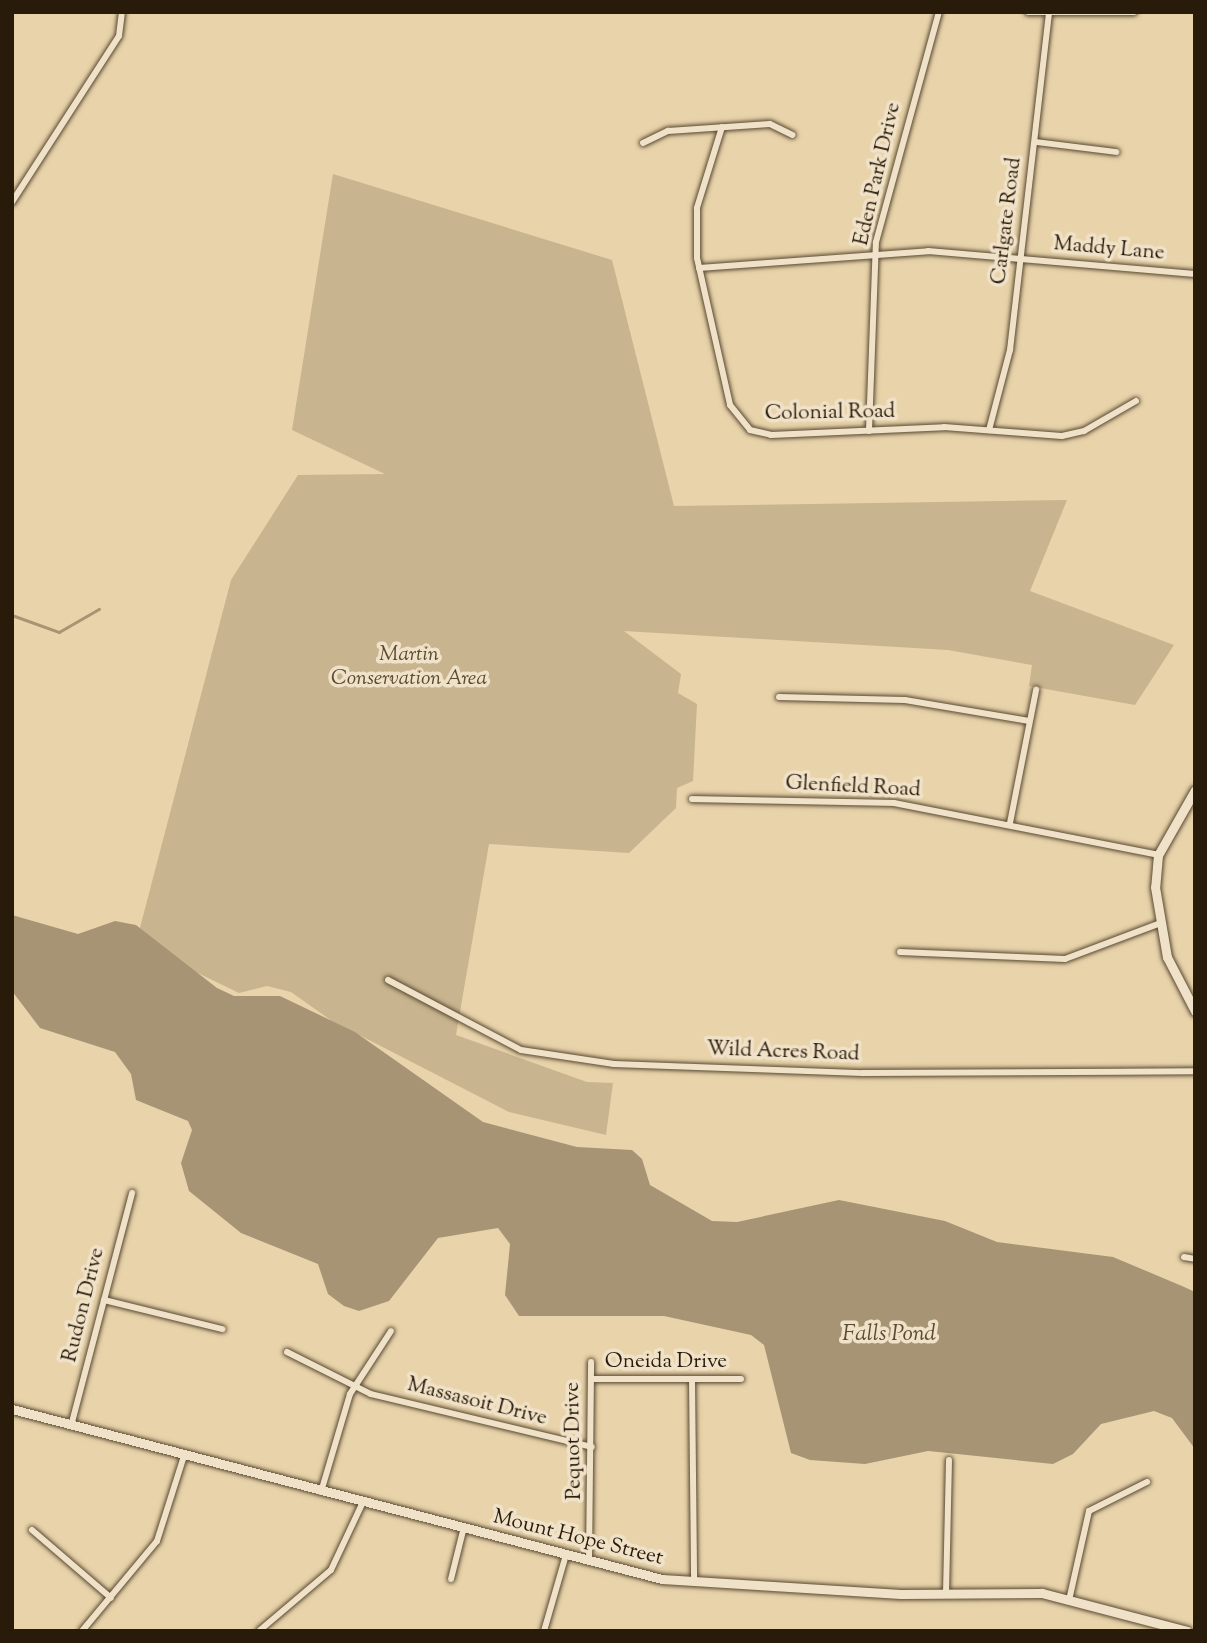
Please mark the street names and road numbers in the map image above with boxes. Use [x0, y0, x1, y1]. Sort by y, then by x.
street label: Eden Park Drive [849, 100, 907, 248]
street label: Carlgate Road [987, 156, 1027, 286]
street label: Maddy Lane [1052, 232, 1166, 266]
street label: Colonial Road [765, 399, 895, 427]
street label: Glenfield Road [785, 771, 921, 803]
street label: Wild Acres Road [706, 1037, 860, 1067]
street label: Rudon Drive [58, 1245, 110, 1365]
street label: Oneida Drive [605, 1349, 727, 1375]
street label: Massasoit Drive [405, 1372, 549, 1432]
street label: Pequot Drive [560, 1382, 588, 1500]
street label: Mount Hope Street [490, 1505, 666, 1571]

